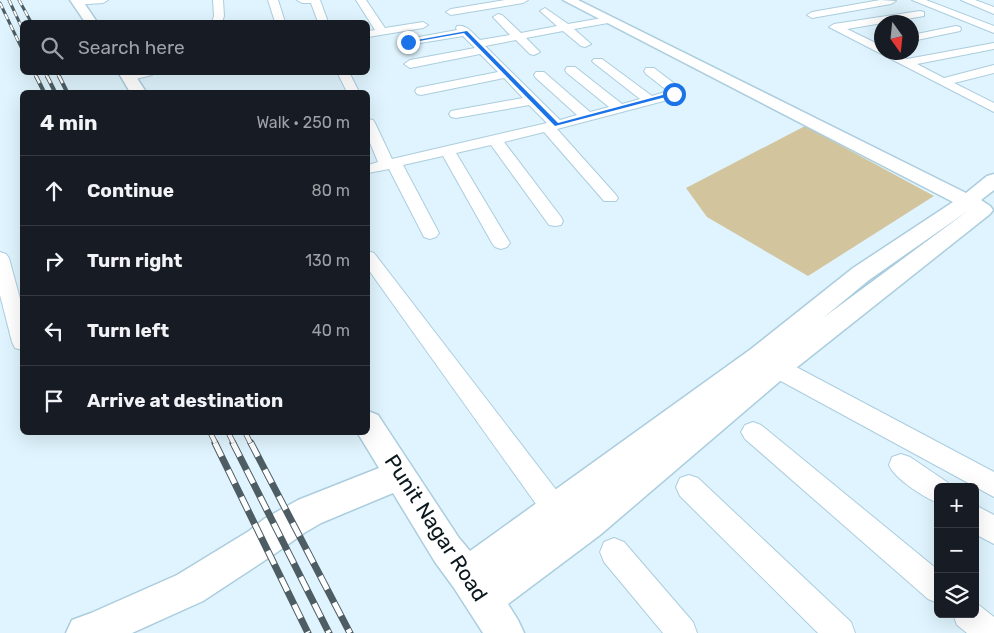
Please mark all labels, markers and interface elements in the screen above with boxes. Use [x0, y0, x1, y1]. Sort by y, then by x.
north arrow [874, 15, 919, 60]
search box [20, 20, 370, 75]
route end [397, 31, 420, 54]
icon: search [38, 34, 66, 62]
text: Search here [78, 36, 185, 59]
route start [663, 83, 686, 106]
text: 4 min [40, 110, 98, 135]
text: Walk · 250 m [256, 113, 350, 132]
icon: ahead [40, 177, 68, 205]
text: Continue [87, 179, 174, 202]
text: 80 m [312, 181, 350, 200]
icon: right [40, 247, 68, 275]
text: Turn right [87, 249, 182, 272]
text: 130 m [305, 251, 350, 270]
icon: left [40, 317, 68, 345]
text: Turn left [87, 319, 169, 342]
text: 40 m [312, 321, 350, 340]
icon: arrive [40, 387, 68, 415]
text: Arrive at destination [87, 389, 283, 412]
street label: Punit Nagar Road [380, 450, 493, 606]
map controls [934, 483, 979, 618]
button: + [934, 483, 979, 528]
button: − [934, 528, 979, 573]
button: layers [934, 573, 979, 618]

